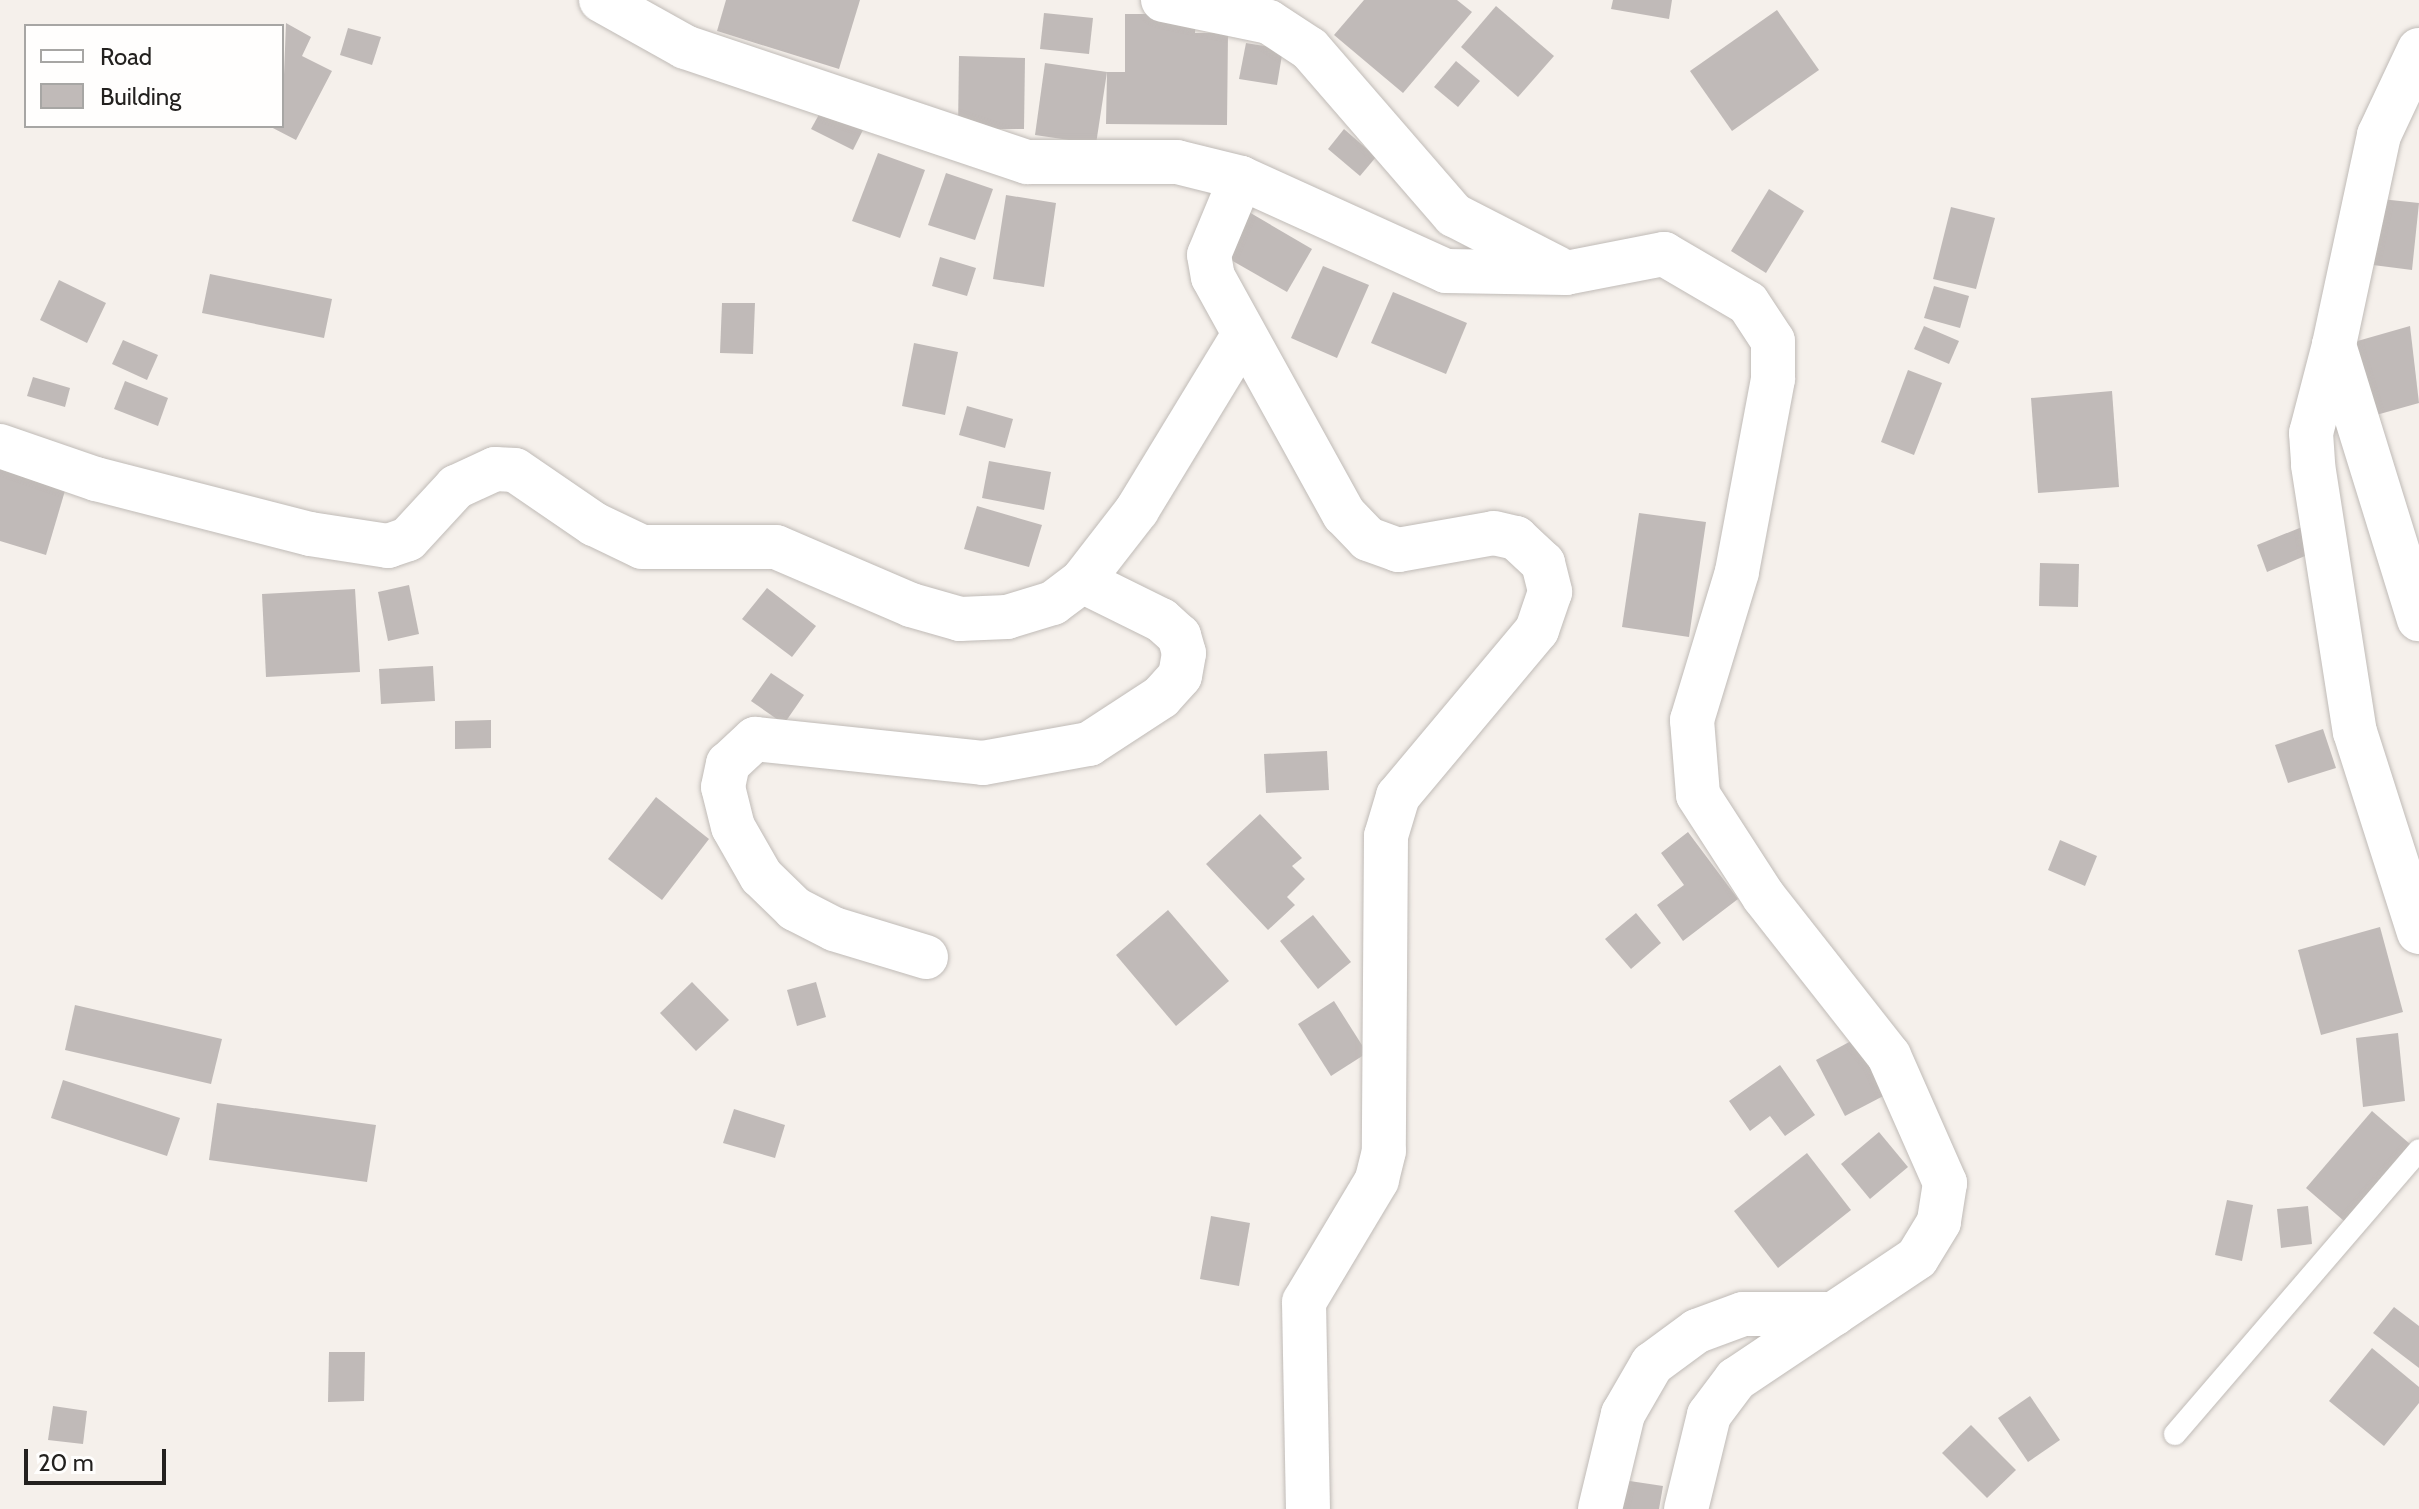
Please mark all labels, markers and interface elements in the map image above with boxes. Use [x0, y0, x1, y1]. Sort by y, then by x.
legend [24, 24, 284, 128]
text: Road [100, 42, 152, 71]
text: Building [100, 82, 181, 111]
scale bar [28, 1433, 170, 1483]
text: 20 m [38, 1448, 94, 1477]

